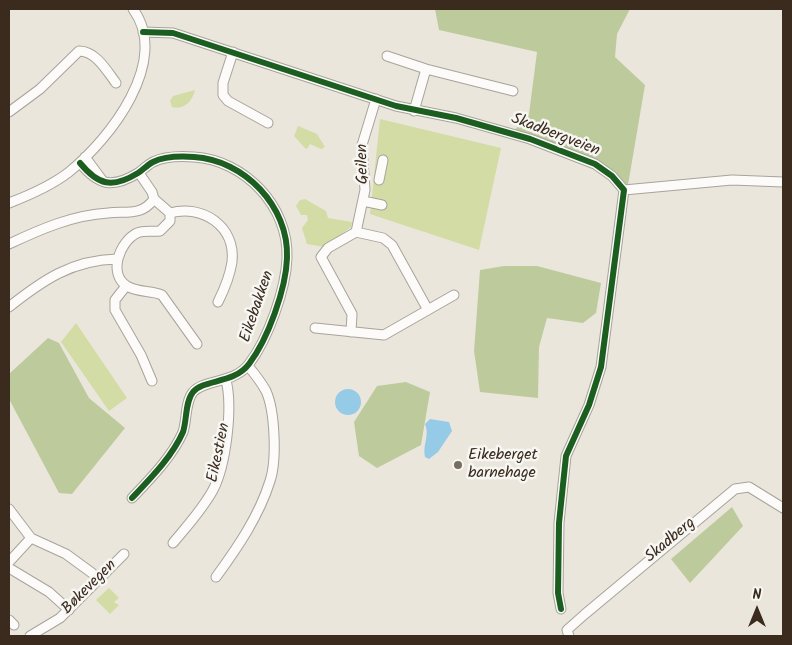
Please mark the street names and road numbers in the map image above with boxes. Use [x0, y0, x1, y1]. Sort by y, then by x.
street label: Skadbergveien [508, 110, 602, 162]
street label: Geilen [354, 144, 374, 184]
street label: Eikebakken [237, 269, 279, 345]
street label: Eikestien [204, 421, 236, 485]
street label: Skadberg [642, 514, 700, 568]
street label: Bøkevegen [59, 557, 121, 619]

